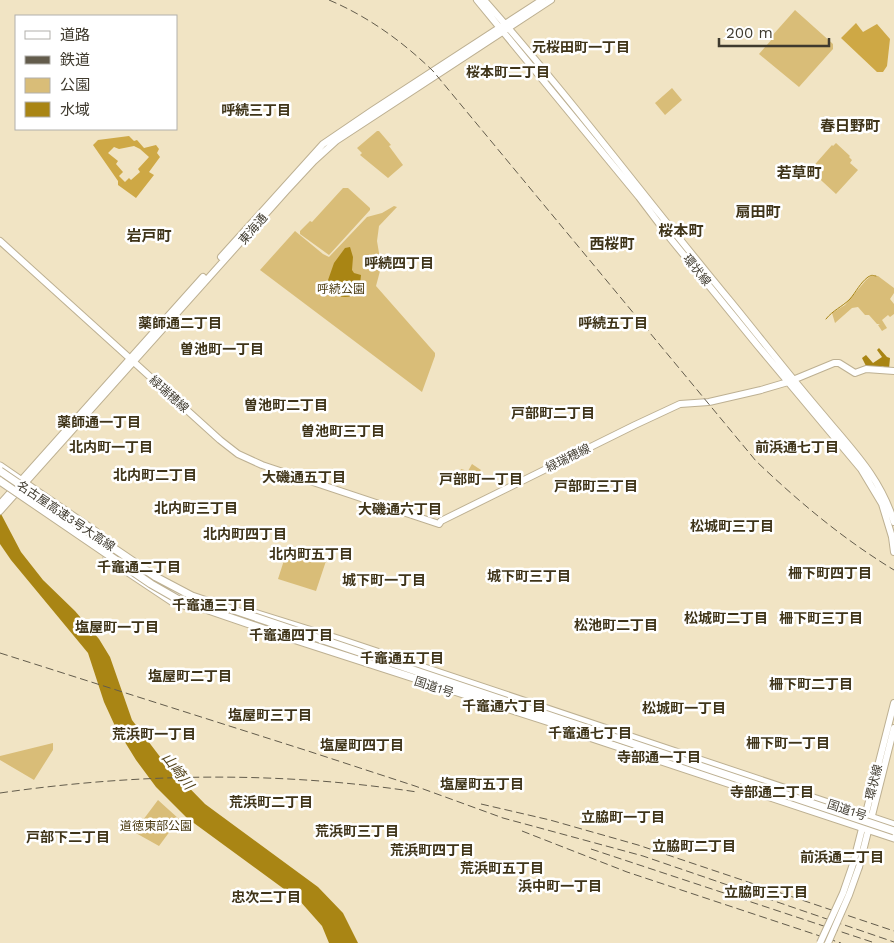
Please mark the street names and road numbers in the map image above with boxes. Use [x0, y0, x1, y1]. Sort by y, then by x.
street label: 東海通 [236, 211, 270, 247]
street label: 環状線 [680, 252, 714, 288]
street label: 緑瑞穂線 [146, 373, 192, 415]
street label: 緑瑞穂線 [543, 441, 593, 475]
street label: 名古屋高速3号大高線 [14, 478, 118, 554]
street label: 国道1号 [412, 674, 456, 700]
street label: 環状線 [863, 763, 885, 801]
street label: 国道1号 [825, 797, 869, 823]

